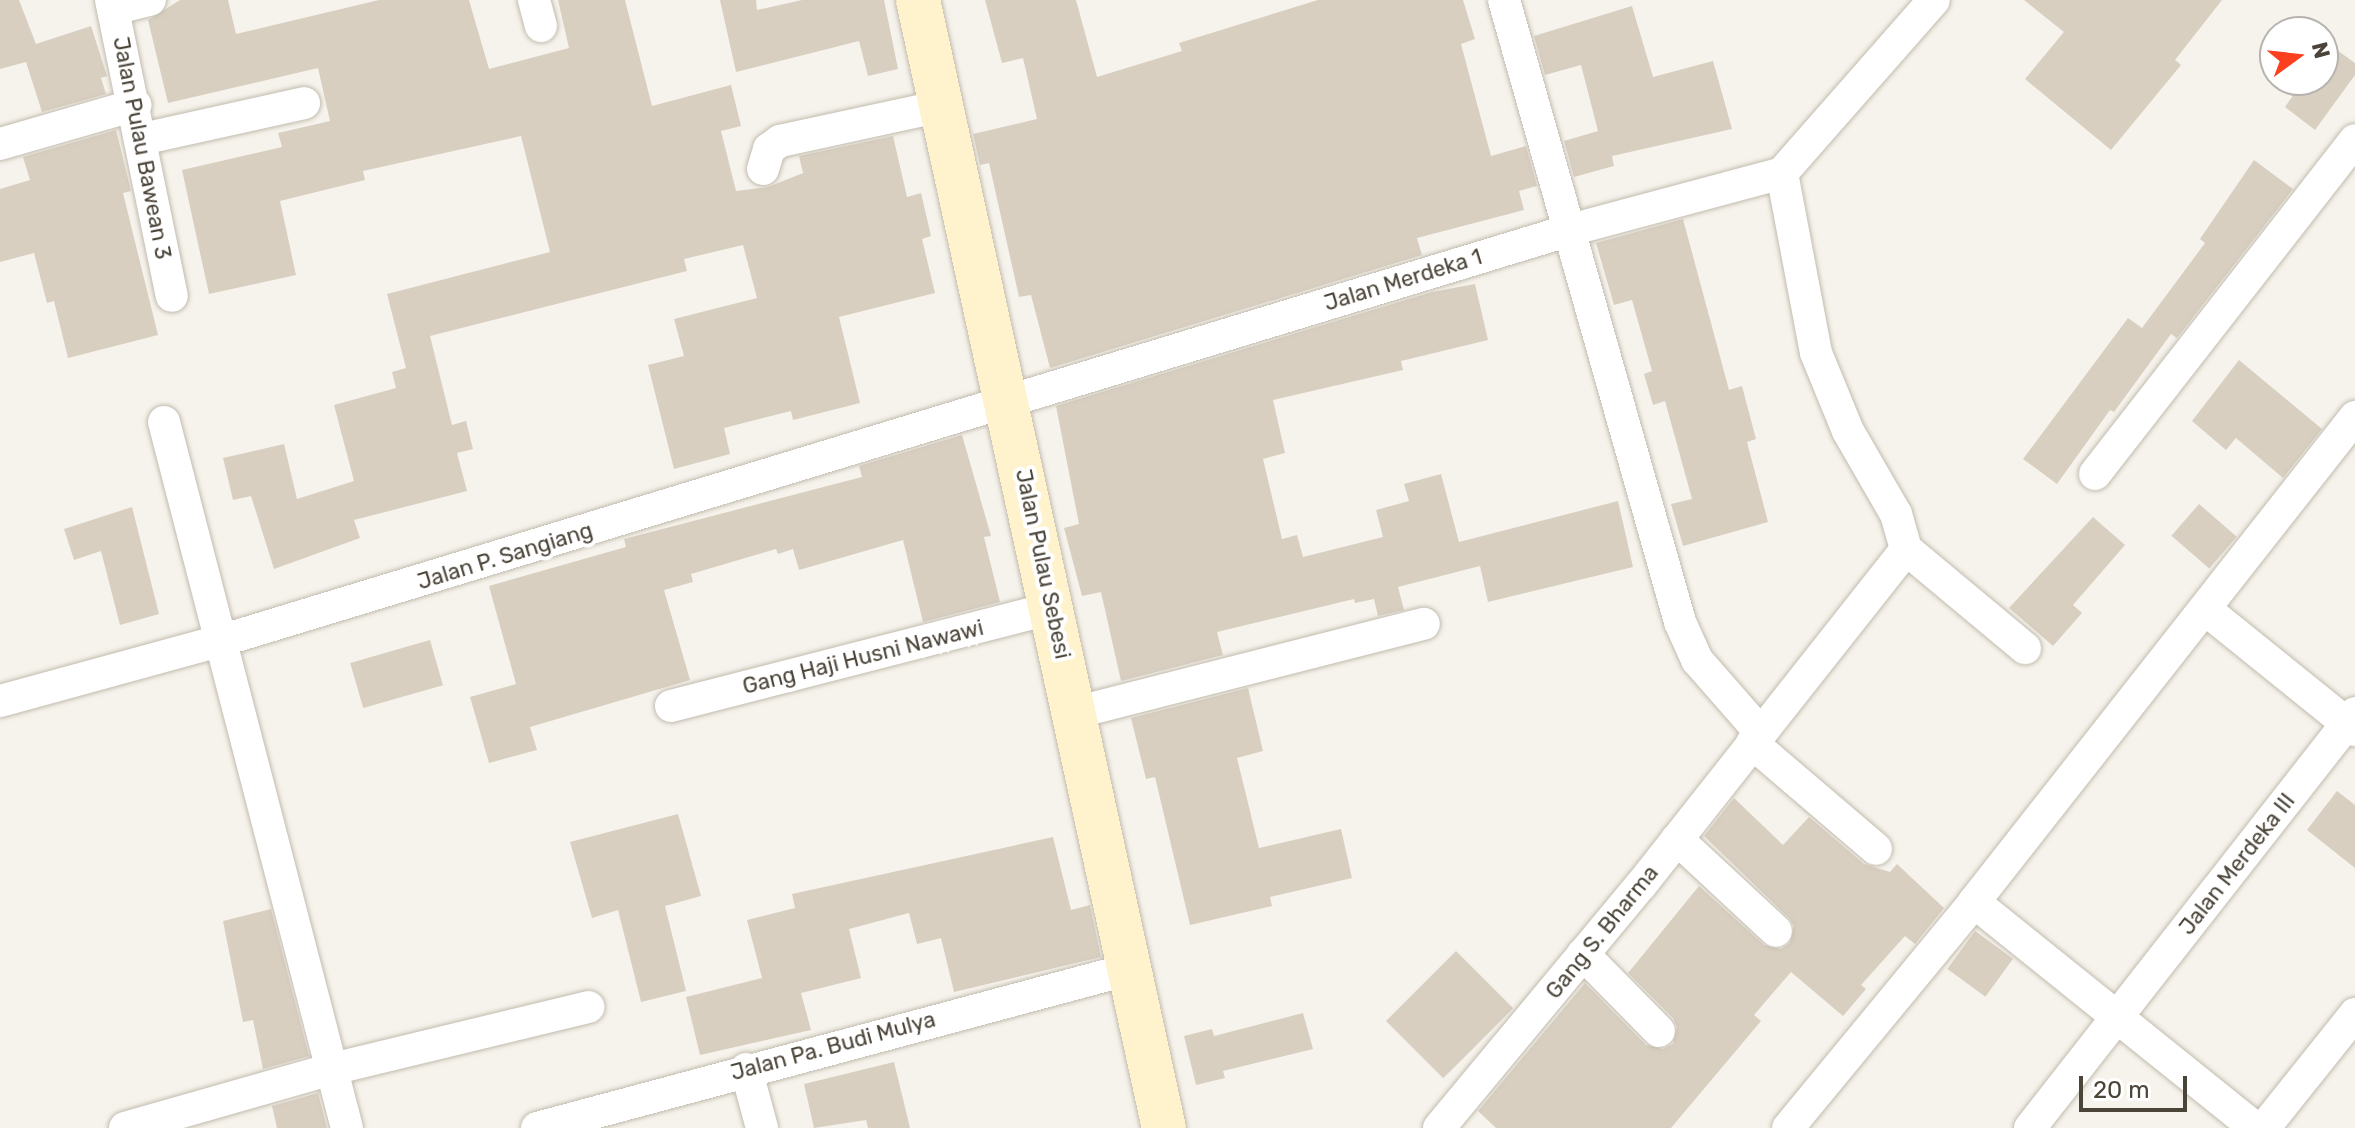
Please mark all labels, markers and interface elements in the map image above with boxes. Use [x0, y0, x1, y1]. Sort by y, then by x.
north arrow [2259, 16, 2339, 96]
street label: Jalan Pulau Bawean 3 [107, 34, 177, 262]
text: N [2306, 39, 2336, 61]
street label: Jalan Merdeka 1 [1321, 243, 1485, 317]
street label: Jalan Pulau Sebesi [1010, 467, 1076, 661]
street label: Jalan P. Sangiang [414, 517, 596, 595]
street label: Gang Haji Husni Nawawi [740, 614, 986, 700]
street label: Jalan Merdeka III [2174, 788, 2300, 940]
street label: Gang S. Bharma [1540, 860, 1664, 1004]
street label: Jalan Pa. Budi Mulya [728, 1006, 938, 1086]
scale bar [2083, 1060, 2191, 1110]
text: 20 m [2093, 1076, 2150, 1104]

